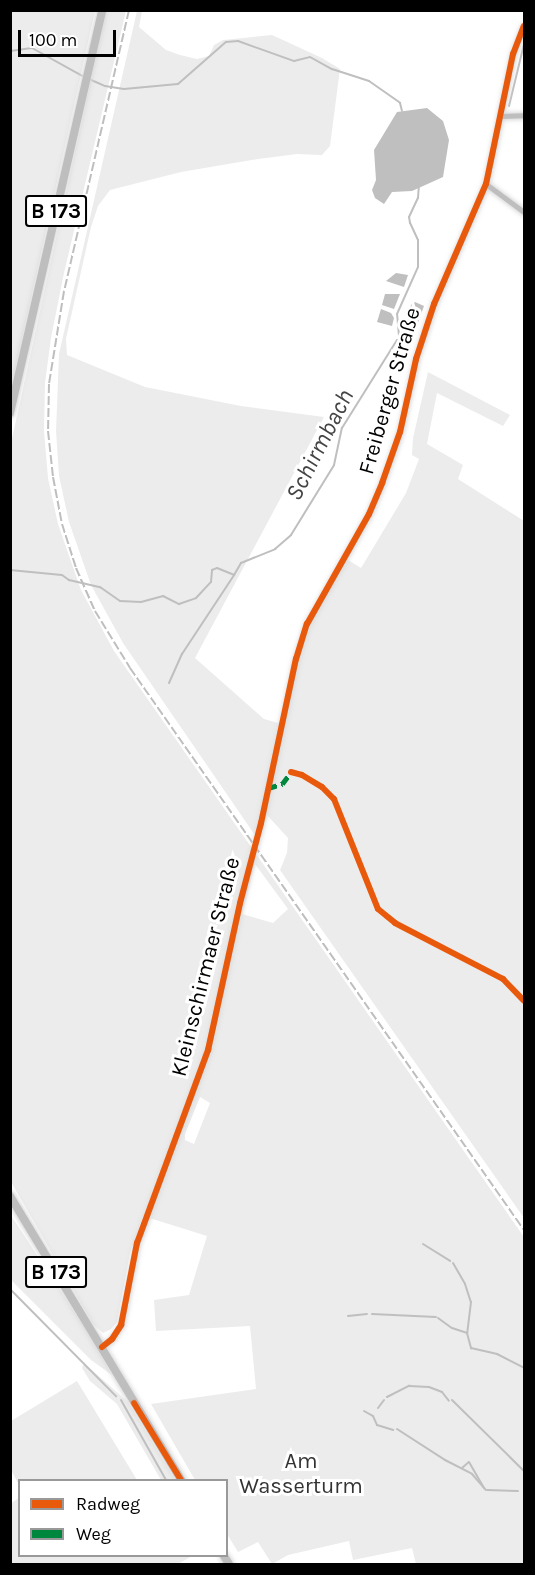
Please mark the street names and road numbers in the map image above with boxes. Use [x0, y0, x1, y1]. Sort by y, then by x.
road number: B 173 [25, 193, 88, 229]
street label: Freiberger Straße [354, 304, 426, 478]
street label: Kleinschirmaer Straße [166, 855, 246, 1079]
road number: B 173 [25, 1254, 88, 1290]

